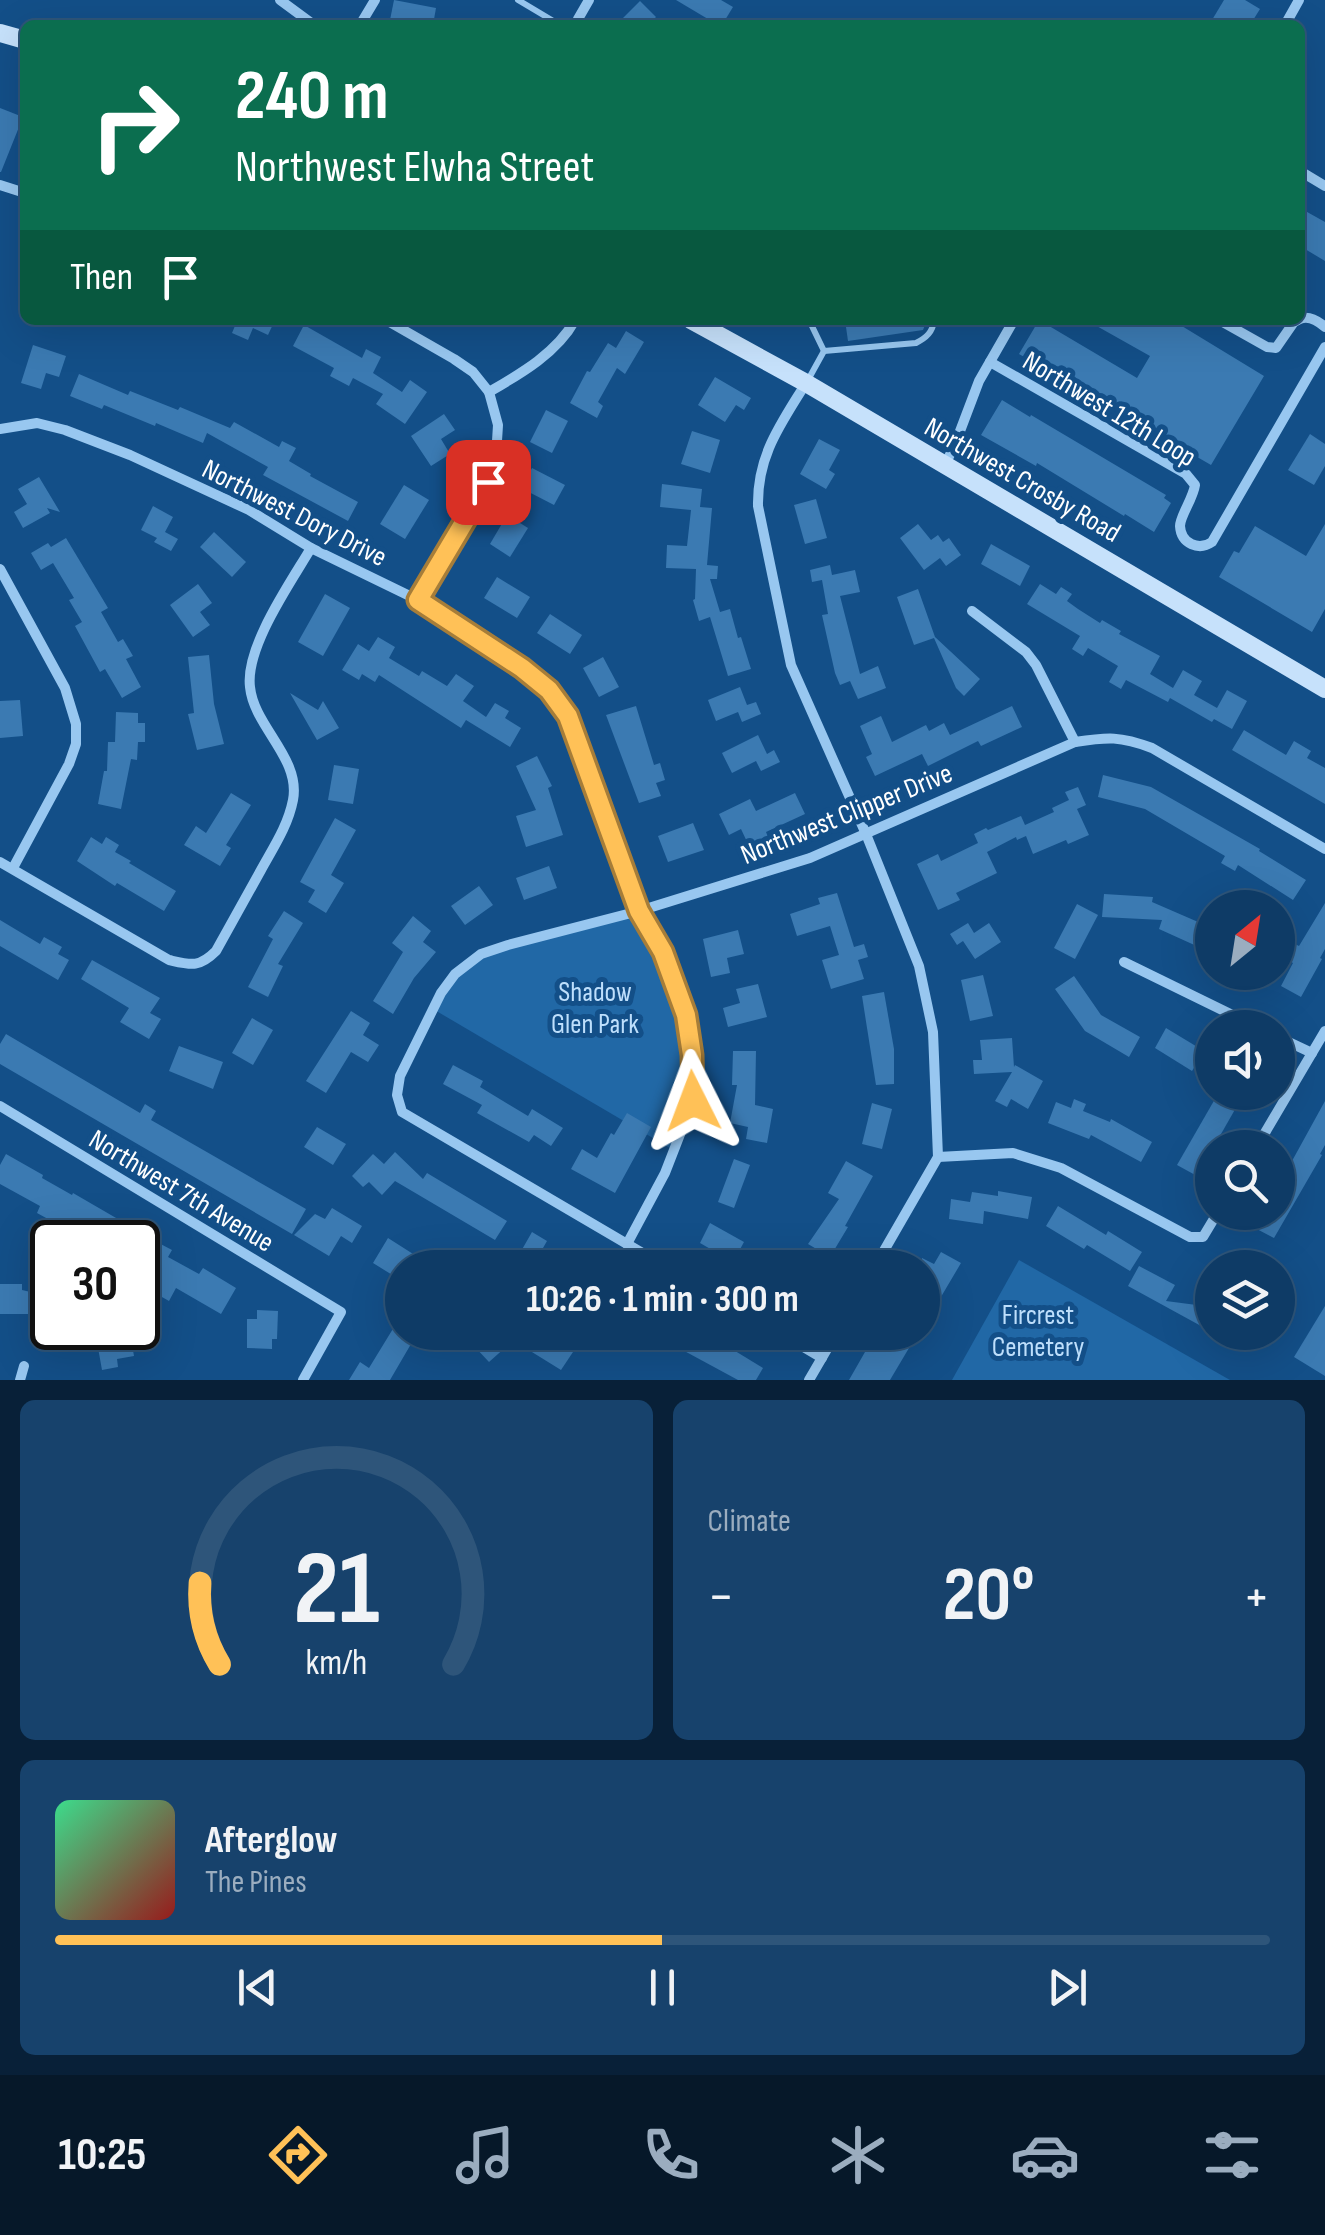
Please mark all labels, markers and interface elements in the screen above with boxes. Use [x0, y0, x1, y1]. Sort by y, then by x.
text: 240 m [235, 55, 389, 139]
icon: right [70, 60, 200, 190]
text: Northwest Elwha Street [235, 140, 594, 195]
icon: arrive [153, 250, 208, 305]
text: Then [70, 255, 133, 300]
street label: Northwest 12th Loop [1017, 345, 1202, 474]
street label: Northwest Crosby Road [918, 411, 1126, 550]
pin [446, 440, 531, 525]
street label: Northwest Dory Drive [197, 453, 392, 574]
icon: arrive [461, 455, 516, 510]
street label: Northwest Clipper Drive [736, 757, 957, 872]
north arrow [1195, 890, 1295, 990]
map controls [1195, 890, 1295, 1350]
park label: Shadow Glen Park [551, 976, 639, 1041]
button: sound [1195, 1010, 1295, 1110]
position arrow [641, 1049, 745, 1153]
street label: Northwest 7th Avenue [83, 1123, 280, 1259]
button: search [1195, 1130, 1295, 1230]
speed limit sign: 30 [30, 1220, 160, 1350]
button: layers [1195, 1250, 1295, 1350]
text: 10:26 · 1 min · 300 m [526, 1277, 799, 1322]
park label: Fircrest Cemetery [992, 1299, 1084, 1364]
text: Climate [708, 1502, 791, 1541]
text: 21 [293, 1528, 379, 1653]
text: 20° [943, 1551, 1035, 1642]
text: − [708, 1564, 734, 1631]
text: + [1243, 1564, 1270, 1631]
text: km/h [305, 1642, 367, 1685]
text: Afterglow [205, 1818, 338, 1863]
text: The Pines [205, 1863, 307, 1902]
icon: previous [230, 1960, 285, 2015]
icon: pause [635, 1960, 690, 2015]
icon: next [1040, 1960, 1095, 2015]
icon: directions [263, 2120, 333, 2190]
icon: music [450, 2120, 520, 2190]
icon: phone [636, 2120, 706, 2190]
icon: climate [823, 2120, 893, 2190]
icon: car [1010, 2120, 1080, 2190]
icon: filters [1197, 2120, 1267, 2190]
text: 10:25 [58, 2128, 146, 2183]

